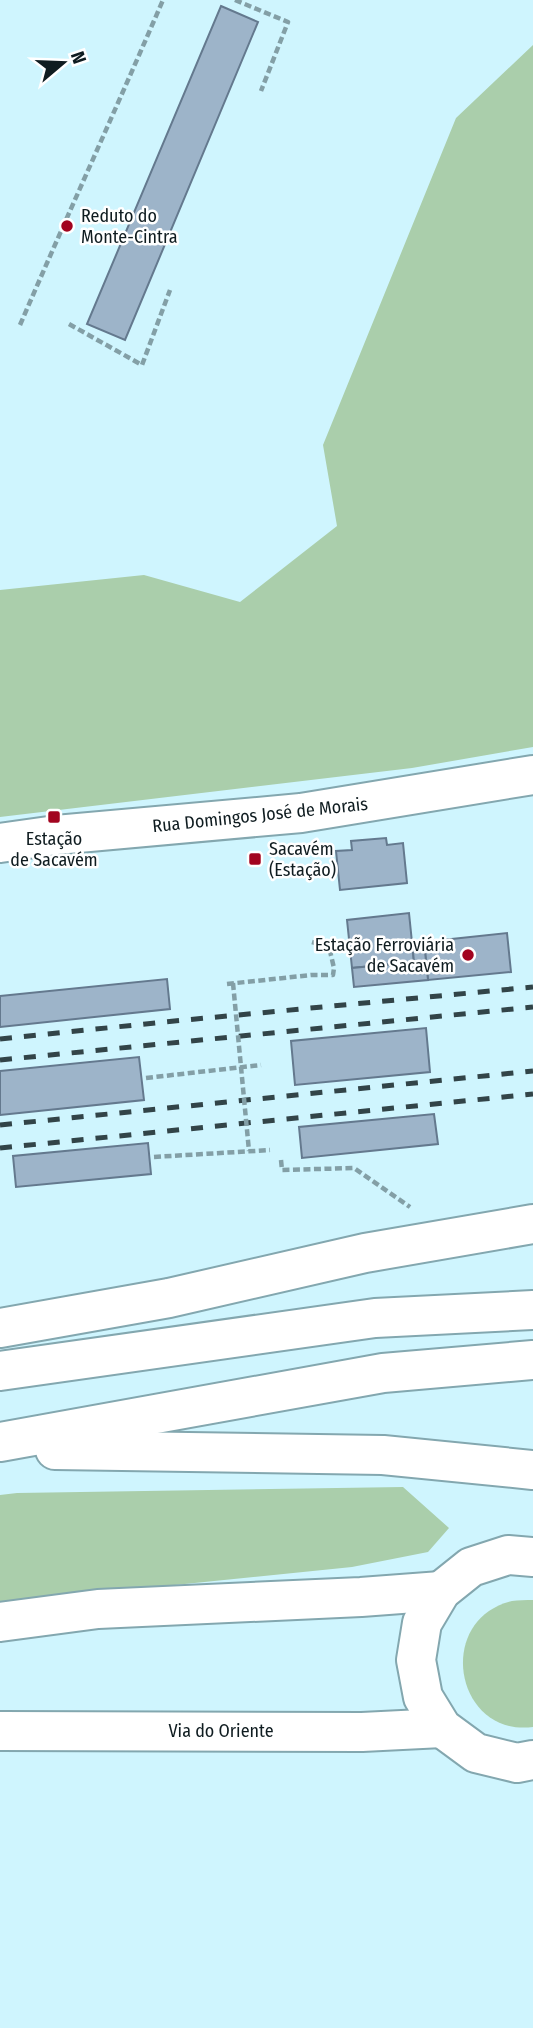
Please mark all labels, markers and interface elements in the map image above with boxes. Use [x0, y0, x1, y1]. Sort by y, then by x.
north arrow [28, 28, 98, 98]
text: N [66, 48, 91, 67]
place label: Reduto do Monte-Cintra [81, 205, 178, 248]
marker: Reduto do Monte-Cintra [59, 218, 75, 234]
street label: Rua Domingos José de Morais [151, 793, 369, 837]
marker: Estação de Sacavém [46, 809, 62, 825]
place label: Estação de Sacavém [10, 828, 98, 871]
place label: Sacavém (Estação) [269, 838, 336, 881]
marker: Sacavém (Estação) [247, 851, 263, 867]
place label: Estação Ferroviária de Sacavém [315, 934, 454, 977]
marker: Estação Ferroviária de Sacavém [460, 947, 476, 963]
street label: Via do Oriente [168, 1720, 274, 1742]

